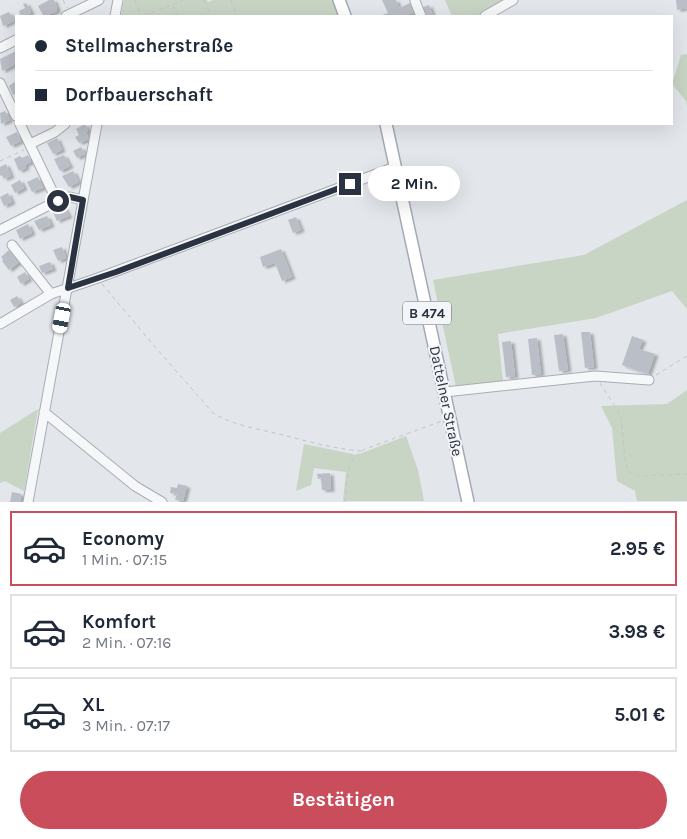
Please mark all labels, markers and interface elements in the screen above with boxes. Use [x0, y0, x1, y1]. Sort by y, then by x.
text: Stellmacherstraße [65, 35, 233, 57]
text: Dorfbauerschaft [65, 84, 213, 106]
callout: 2 Min. [368, 166, 460, 202]
route end [339, 173, 361, 195]
text: 2 Min. [391, 174, 437, 193]
route start [47, 190, 69, 212]
car [51, 302, 72, 334]
road number: B 474 [403, 302, 451, 324]
street label: Dattelner Straße [426, 344, 466, 458]
icon: car [22, 526, 67, 571]
text: Economy [82, 528, 164, 550]
text: 2.95 € [610, 538, 665, 560]
text: 1 Min. · 07:15 [82, 550, 167, 569]
icon: car [22, 609, 67, 654]
text: Komfort [82, 611, 156, 633]
text: 3.98 € [608, 621, 665, 643]
text: 2 Min. · 07:16 [82, 633, 172, 652]
icon: car [22, 692, 67, 737]
text: XL [82, 694, 104, 716]
text: 5.01 € [614, 704, 665, 726]
text: 3 Min. · 07:17 [82, 716, 170, 735]
button: Bestätigen [20, 771, 667, 829]

